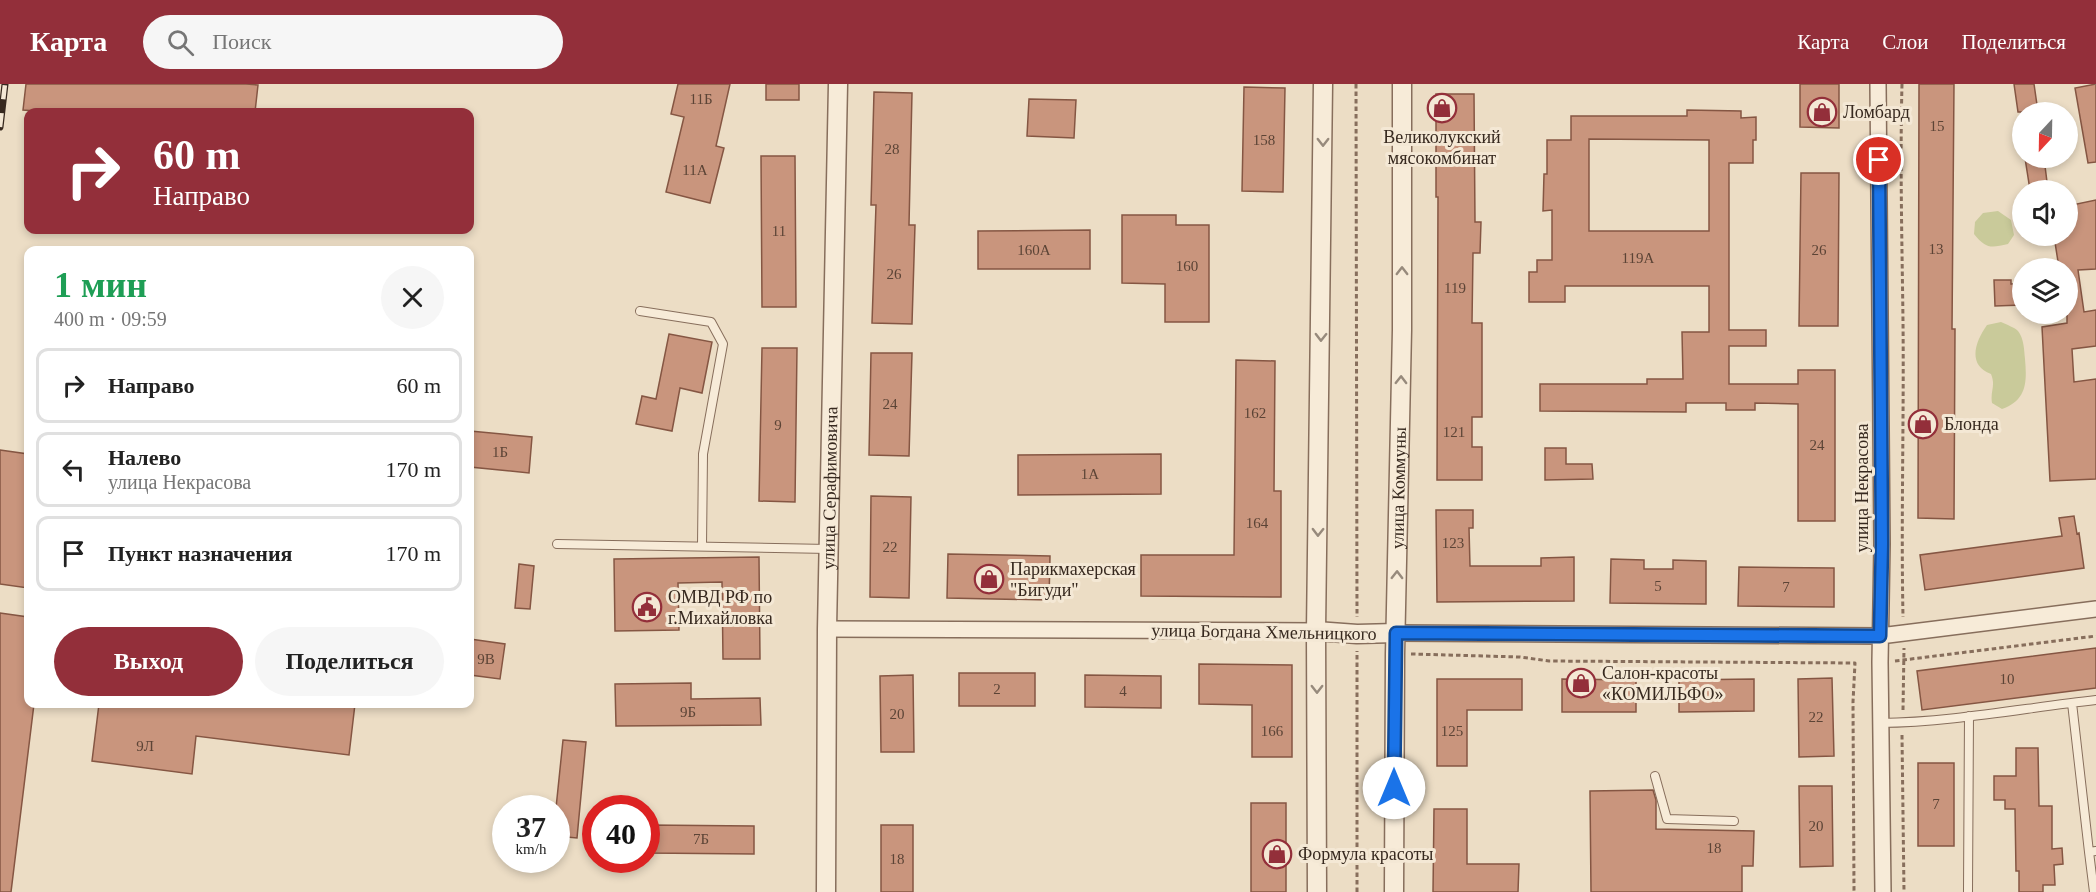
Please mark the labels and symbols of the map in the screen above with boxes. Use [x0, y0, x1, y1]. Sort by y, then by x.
house number: 11Б [689, 91, 713, 107]
shop icon: Великолукский мясокомбинат [1426, 92, 1458, 124]
shop icon: Ломбард [1806, 96, 1838, 128]
place label: Ломбард [1843, 102, 1910, 122]
north arrow [2012, 102, 2078, 168]
house number: 15 [1930, 118, 1945, 134]
place label: Великолукский мясокомбинат [1383, 127, 1501, 168]
house number: 158 [1253, 132, 1275, 148]
pin [1853, 134, 1904, 185]
one-way arrow [1317, 138, 1329, 147]
house number: 28 [885, 141, 900, 157]
house number: 11А [682, 162, 708, 178]
house number: 11 [772, 223, 786, 239]
house number: 13 [1929, 241, 1944, 257]
house number: 160А [1017, 242, 1051, 258]
house number: 26 [1812, 242, 1827, 258]
house number: 119А [1622, 250, 1655, 266]
house number: 160 [1176, 258, 1198, 274]
house number: 26 [887, 266, 902, 282]
one-way arrow [1396, 267, 1408, 276]
house number: 119 [1444, 280, 1466, 296]
one-way arrow [1315, 333, 1327, 342]
one-way arrow [1395, 375, 1407, 384]
house number: 24 [883, 396, 898, 412]
house number: 162 [1244, 405, 1266, 421]
street label: улица Серафимовича [818, 406, 841, 570]
shop icon: Блонда [1907, 408, 1939, 440]
place label: Блонда [1944, 414, 1999, 434]
house number: 9 [774, 417, 782, 433]
house number: 121 [1443, 424, 1465, 440]
street label: улица Некрасова [1852, 424, 1872, 552]
street label: улица Коммуны [1387, 427, 1410, 549]
house number: 24 [1810, 437, 1825, 453]
house number: 1Б [492, 444, 508, 460]
house number: 1А [1081, 466, 1099, 482]
house number: 164 [1246, 515, 1269, 531]
one-way arrow [1312, 528, 1324, 537]
house number: 123 [1442, 535, 1464, 551]
house number: 22 [883, 539, 898, 555]
place label: Парикмахерская "Бигуди" [1010, 559, 1136, 600]
shop icon: Парикмахерская "Бигуди" [973, 563, 1005, 595]
one-way arrow [1391, 570, 1403, 579]
house number: 5 [1654, 578, 1662, 594]
house number: 7 [1782, 579, 1790, 595]
place label: ОМВД РФ по г.Михайловка [668, 587, 773, 628]
public building icon: ОМВД РФ по г.Михайловка [631, 591, 663, 623]
street label: улица Богдана Хмельницкого [1151, 620, 1377, 644]
house number: 9В [477, 651, 495, 667]
place label: Салон-красоты «КОМИЛЬФО» [1602, 663, 1724, 704]
shop icon: Салон-красоты «КОМИЛЬФО» [1565, 667, 1597, 699]
house number: 10 [2000, 671, 2015, 687]
house number: 2 [993, 681, 1001, 697]
house number: 4 [1119, 683, 1127, 699]
one-way arrow [1311, 685, 1323, 694]
house number: 9Б [680, 704, 696, 720]
house number: 20 [890, 706, 905, 722]
house number: 22 [1809, 709, 1824, 725]
house number: 166 [1261, 723, 1284, 739]
house number: 125 [1441, 723, 1463, 739]
house number: 9Л [136, 738, 154, 754]
position arrow [1362, 756, 1426, 820]
speed limit sign: 40 [582, 795, 660, 873]
house number: 7 [1932, 796, 1940, 812]
house number: 20 [1809, 818, 1824, 834]
house number: 7Б [693, 831, 709, 847]
shop icon: Формула красоты [1261, 838, 1293, 870]
house number: 18 [1707, 840, 1722, 856]
place label: Формула красоты [1298, 844, 1433, 864]
house number: 18 [890, 851, 905, 867]

